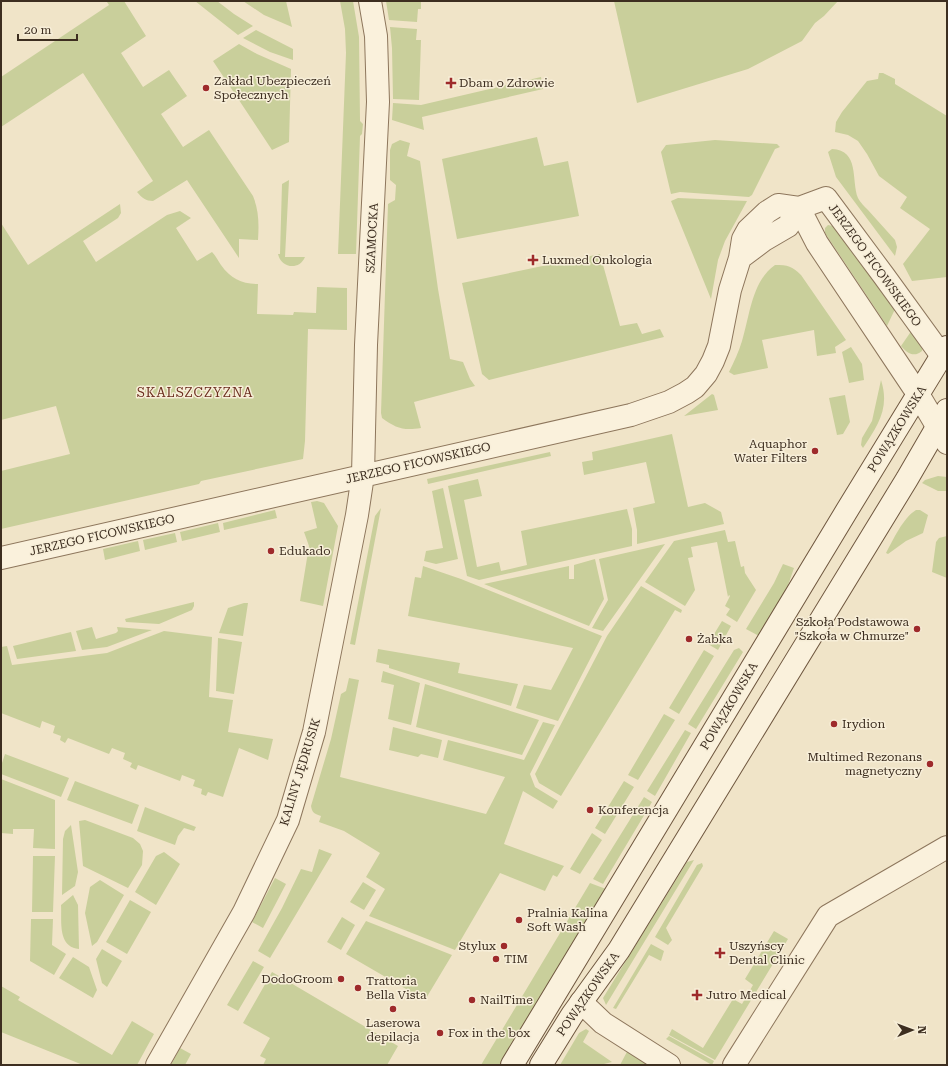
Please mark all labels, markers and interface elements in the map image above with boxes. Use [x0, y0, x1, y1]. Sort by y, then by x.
scale bar [18, 16, 77, 42]
text: 20 m [24, 23, 51, 37]
place label: Zakład Ubezpieczeń Społecznych [214, 74, 331, 102]
place label: Dbam o Zdrowie [459, 76, 555, 90]
marker: Dbam o Zdrowie [446, 78, 456, 88]
marker: Zakład Ubezpieczeń Społecznych [201, 83, 211, 93]
street label: JERZEGO FICOWSKIEGO [826, 201, 924, 329]
street label: SZAMOCKA [363, 202, 381, 273]
place label: Luxmed Onkologia [542, 253, 653, 267]
marker: Luxmed Onkologia [527, 254, 539, 266]
street label: POWĄZKOWSKA [865, 383, 930, 475]
district label: SKALSZCZYZNA [137, 385, 253, 400]
place label: Aquaphor Water Filters [734, 437, 807, 465]
street label: JERZEGO FICOWSKIEGO [344, 439, 492, 487]
marker: Aquaphor Water Filters [810, 446, 820, 456]
street label: JERZEGO FICOWSKIEGO [28, 511, 176, 559]
place label: Edukado [279, 544, 331, 558]
marker: Edukado [266, 546, 276, 556]
place label: Szkoła Podstawowa "Szkoła w Chmurze" [795, 615, 909, 643]
marker: Szkoła Podstawowa "Szkoła w Chmurze" [912, 624, 922, 634]
place label: Żabka [697, 632, 733, 646]
marker: Żabka [684, 634, 694, 644]
street label: POWĄZKOWSKA [697, 659, 761, 752]
street label: KALINY JĘDRUSIK [277, 716, 323, 828]
place label: Irydion [842, 717, 885, 731]
marker: Irydion [829, 719, 839, 729]
place label: Multimed Rezonans magnetyczny [807, 750, 923, 778]
marker: Multimed Rezonans magnetyczny [925, 759, 935, 769]
place label: Konferencja [598, 803, 669, 817]
marker: Konferencja [585, 805, 595, 815]
place label: Pralnia Kalina Soft Wash [527, 906, 608, 934]
marker: Pralnia Kalina Soft Wash [514, 915, 524, 925]
place label: Stylux [459, 939, 496, 953]
place label: Uszyńscy Dental Clinic [729, 939, 805, 967]
marker: Stylux [499, 941, 509, 951]
marker: Uszyńscy Dental Clinic [714, 947, 726, 959]
street label: POWĄZKOWSKA [554, 949, 623, 1039]
place label: TIM [504, 952, 528, 966]
marker: TIM [491, 954, 501, 964]
place label: DodoGroom [261, 972, 333, 986]
marker: DodoGroom [336, 974, 346, 984]
place label: Trattoria Bella Vista [366, 974, 427, 1002]
marker: Trattoria Bella Vista [353, 983, 363, 993]
place label: Jutro Medical [706, 988, 786, 1002]
marker: Jutro Medical [691, 989, 703, 1001]
place label: NailTime [480, 993, 533, 1007]
marker: NailTime [467, 995, 477, 1005]
marker: Laserowa depilacja [388, 1004, 398, 1014]
north arrow [892, 1010, 932, 1050]
place label: Laserowa depilacja [366, 1016, 421, 1044]
text: N [915, 1025, 928, 1035]
place label: Fox in the box [448, 1026, 530, 1040]
marker: Fox in the box [435, 1028, 445, 1038]

